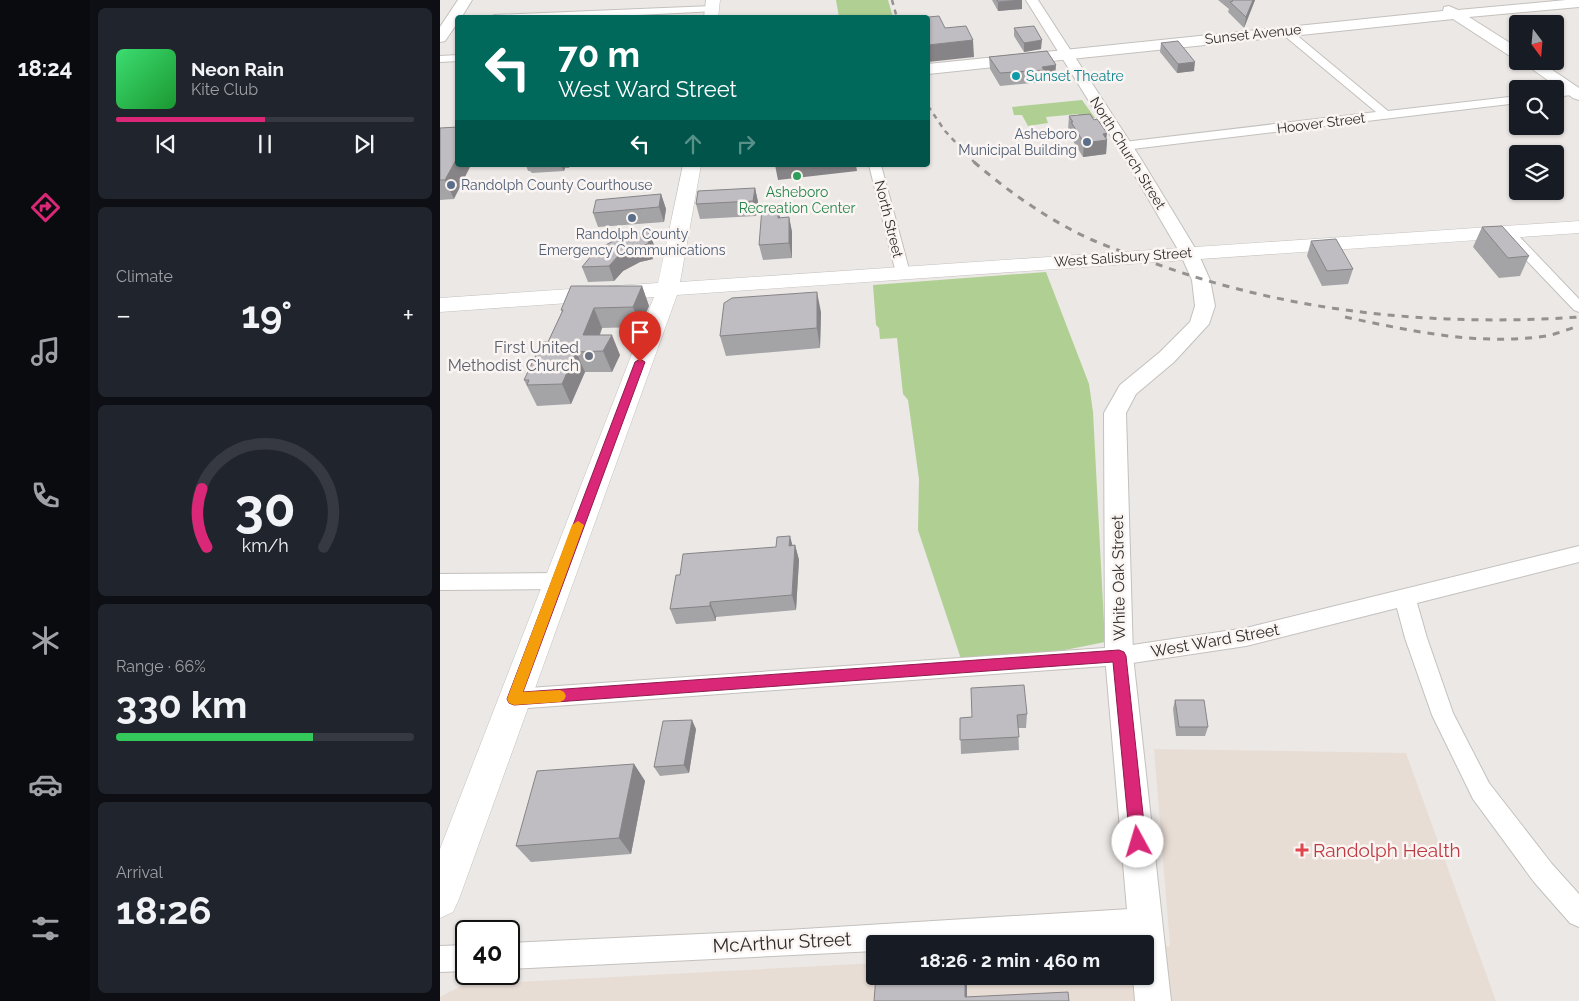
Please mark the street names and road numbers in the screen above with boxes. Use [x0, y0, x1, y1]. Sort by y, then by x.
street label: Sunset Avenue [1204, 21, 1302, 47]
street label: North Church Street [1087, 94, 1169, 212]
street label: Hoover Street [1276, 110, 1366, 136]
street label: North Street [872, 179, 906, 260]
street label: West Salisbury Street [1054, 244, 1193, 270]
street label: White Oak Street [1108, 514, 1129, 641]
street label: West Ward Street [1149, 620, 1281, 661]
street label: McArthur Street [712, 927, 853, 957]

